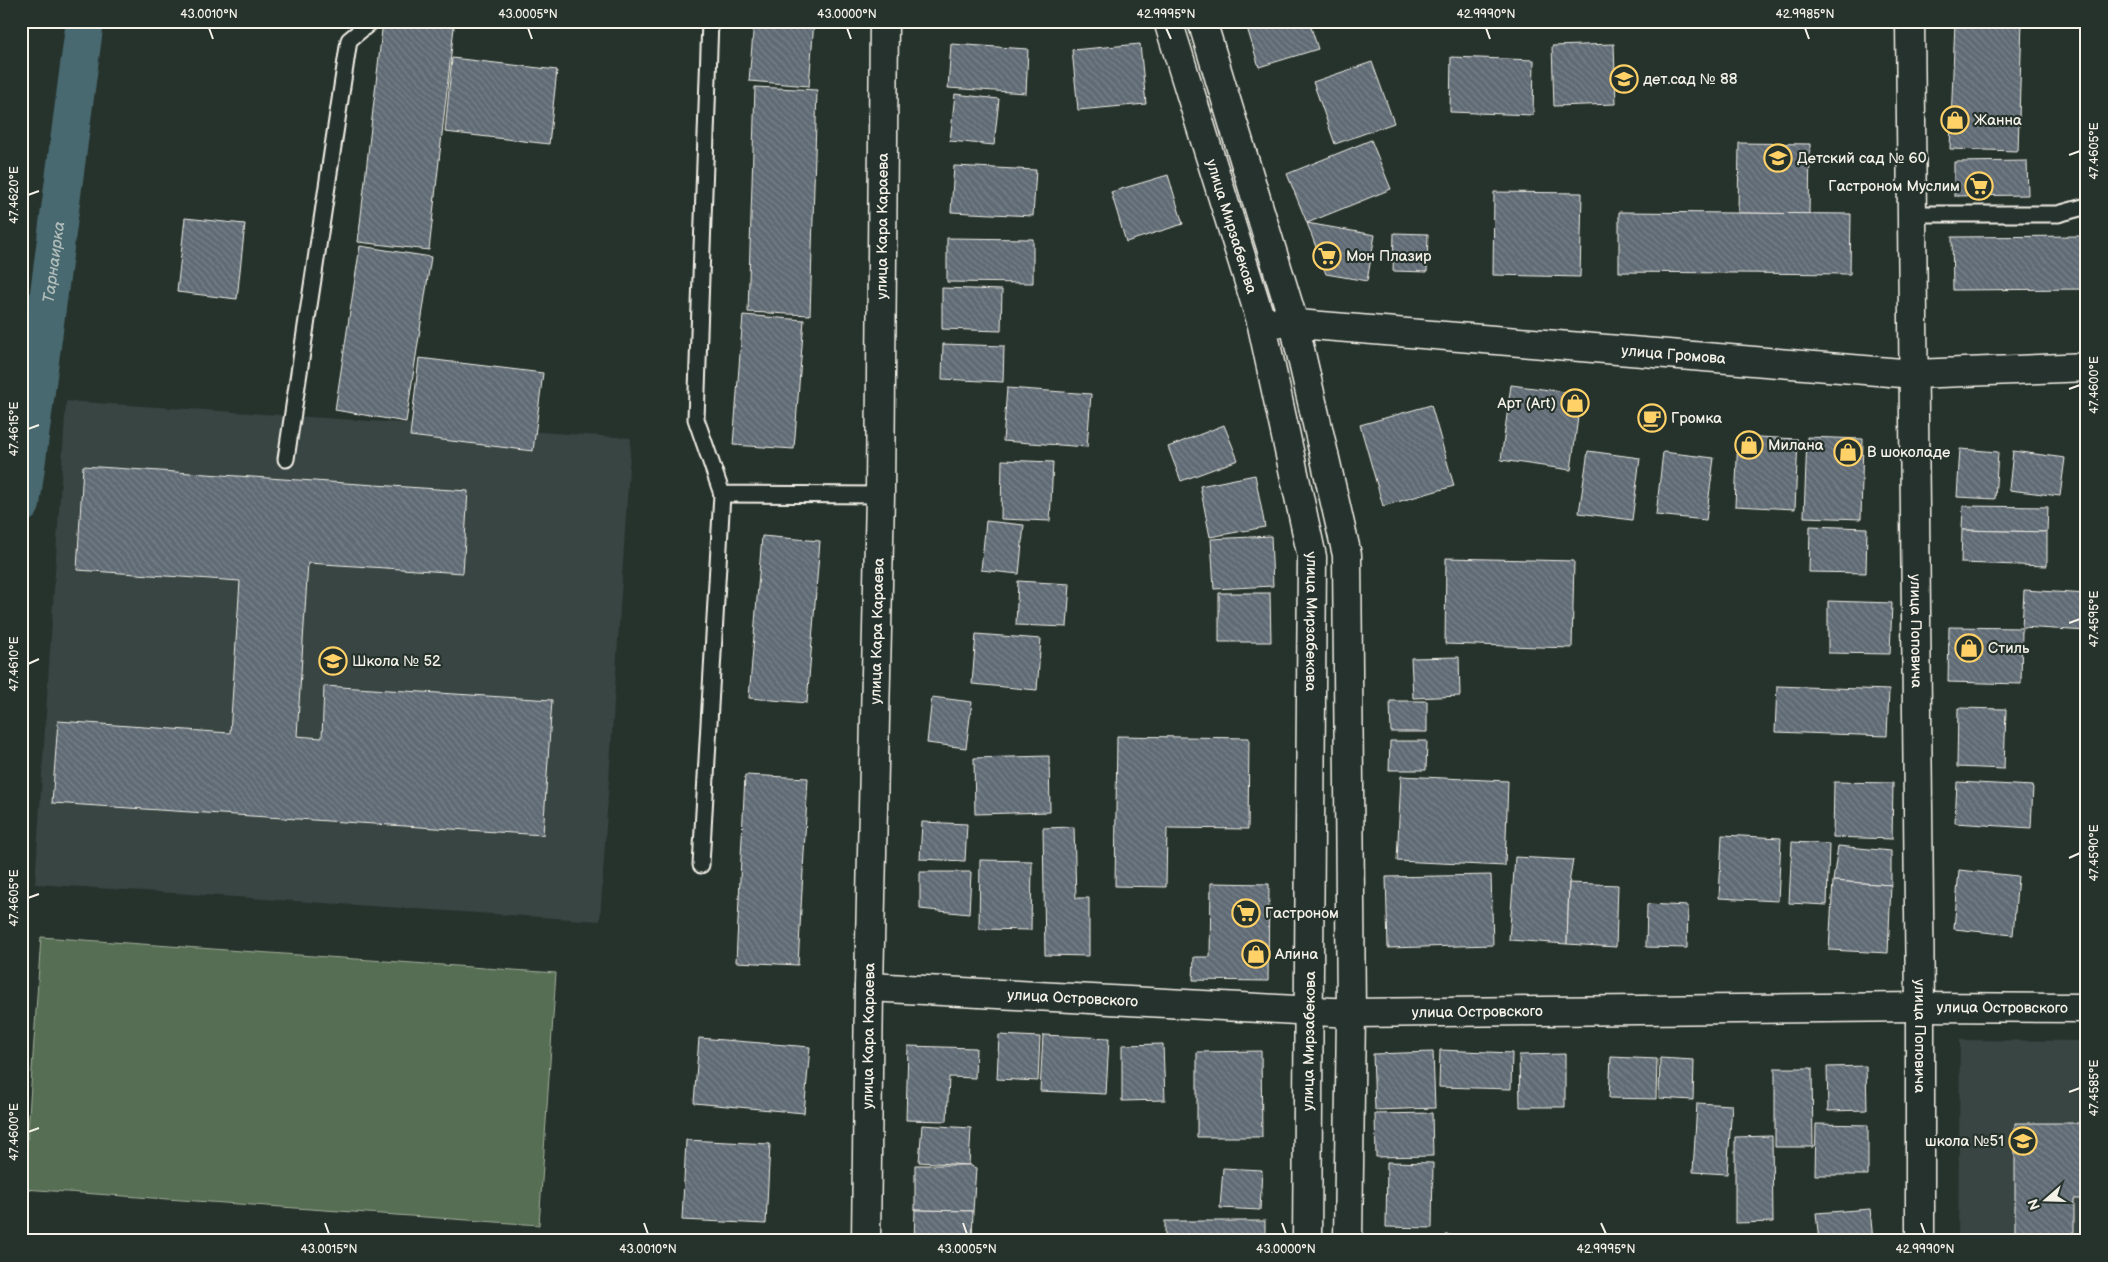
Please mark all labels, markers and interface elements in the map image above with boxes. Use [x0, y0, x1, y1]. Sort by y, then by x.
text: 43.0010°N [180, 7, 238, 22]
text: 43.0005°N [498, 7, 558, 22]
text: 43.0000°N [817, 7, 877, 22]
text: 42.9995°N [1137, 7, 1195, 22]
text: 42.9990°N [1456, 7, 1516, 22]
text: 42.9985°N [1776, 7, 1834, 22]
school or university icon: дет.сад № 88 [1609, 64, 1639, 94]
place label: дет.сад № 88 [1643, 70, 1738, 89]
shop icon: Жанна [1940, 105, 1970, 135]
place label: Жанна [1974, 111, 2022, 130]
text: 47.4605°E [2087, 122, 2102, 180]
school or university icon: Детский сад № 60 [1763, 143, 1793, 173]
place label: Детский сад № 60 [1797, 149, 1927, 168]
street label: улица Кара Караева [873, 153, 893, 300]
street label: улица Мирзабекова [1201, 157, 1261, 296]
text: 47.4620°E [7, 166, 22, 224]
supermarket icon: Гастроном Муслим [1964, 171, 1994, 201]
place label: Гастроном Муслим [1828, 177, 1960, 196]
water label: Тарнаирка [40, 220, 69, 304]
supermarket icon: Мон Плазир [1312, 241, 1342, 271]
place label: Мон Плазир [1346, 247, 1432, 266]
street label: улица Громова [1621, 341, 1727, 369]
text: 47.4600°E [2087, 356, 2102, 414]
shop icon: Арт (Art) [1560, 388, 1590, 418]
place label: Арт (Art) [1496, 394, 1556, 413]
text: 47.4615°E [7, 401, 22, 457]
cafe icon: Громка [1637, 403, 1667, 433]
place label: Громка [1671, 409, 1722, 428]
shop icon: Милана [1734, 430, 1764, 460]
place label: Милана [1768, 436, 1824, 455]
shop icon: В шоколаде [1833, 437, 1863, 467]
place label: В шоколаде [1867, 443, 1950, 462]
street label: улица Мирзабекова [1301, 550, 1321, 692]
street label: улица Кара Караева [866, 558, 889, 705]
street label: улица Поповича [1906, 574, 1926, 688]
text: 47.4595°E [2087, 590, 2102, 647]
shop icon: Стиль [1954, 633, 1984, 663]
text: 47.4610°E [7, 636, 22, 692]
place label: Стиль [1988, 639, 2030, 658]
school or university icon: Школа № 52 [318, 646, 348, 676]
place label: Школа № 52 [352, 652, 441, 671]
text: 47.4590°E [2087, 824, 2102, 882]
text: 47.4605°E [7, 869, 22, 927]
supermarket icon: Гастроном [1231, 898, 1261, 928]
place label: Гастроном [1265, 904, 1339, 923]
shop icon: Алина [1241, 939, 1271, 969]
place label: Алина [1274, 945, 1318, 964]
street label: улица Кара Караева [859, 962, 880, 1109]
street label: улица Мирзабекова [1299, 971, 1320, 1111]
street label: улица Поповича [1910, 979, 1929, 1093]
street label: улица Островского [1007, 985, 1139, 1012]
street label: улица Островского [1937, 998, 2068, 1018]
street label: улица Островского [1412, 1002, 1543, 1022]
text: 47.4585°E [2087, 1059, 2102, 1116]
text: 47.4600°E [7, 1103, 22, 1161]
school or university icon: школа №51 [2008, 1126, 2038, 1156]
place label: школа №51 [1925, 1132, 2004, 1151]
north arrow [2020, 1174, 2070, 1224]
text: N [2024, 1196, 2044, 1212]
text: 43.0015°N [300, 1242, 358, 1257]
text: 43.0010°N [619, 1242, 677, 1257]
text: 43.0005°N [937, 1242, 997, 1257]
text: 43.0000°N [1256, 1242, 1316, 1257]
text: 42.9995°N [1577, 1242, 1635, 1257]
text: 42.9990°N [1895, 1242, 1955, 1257]

